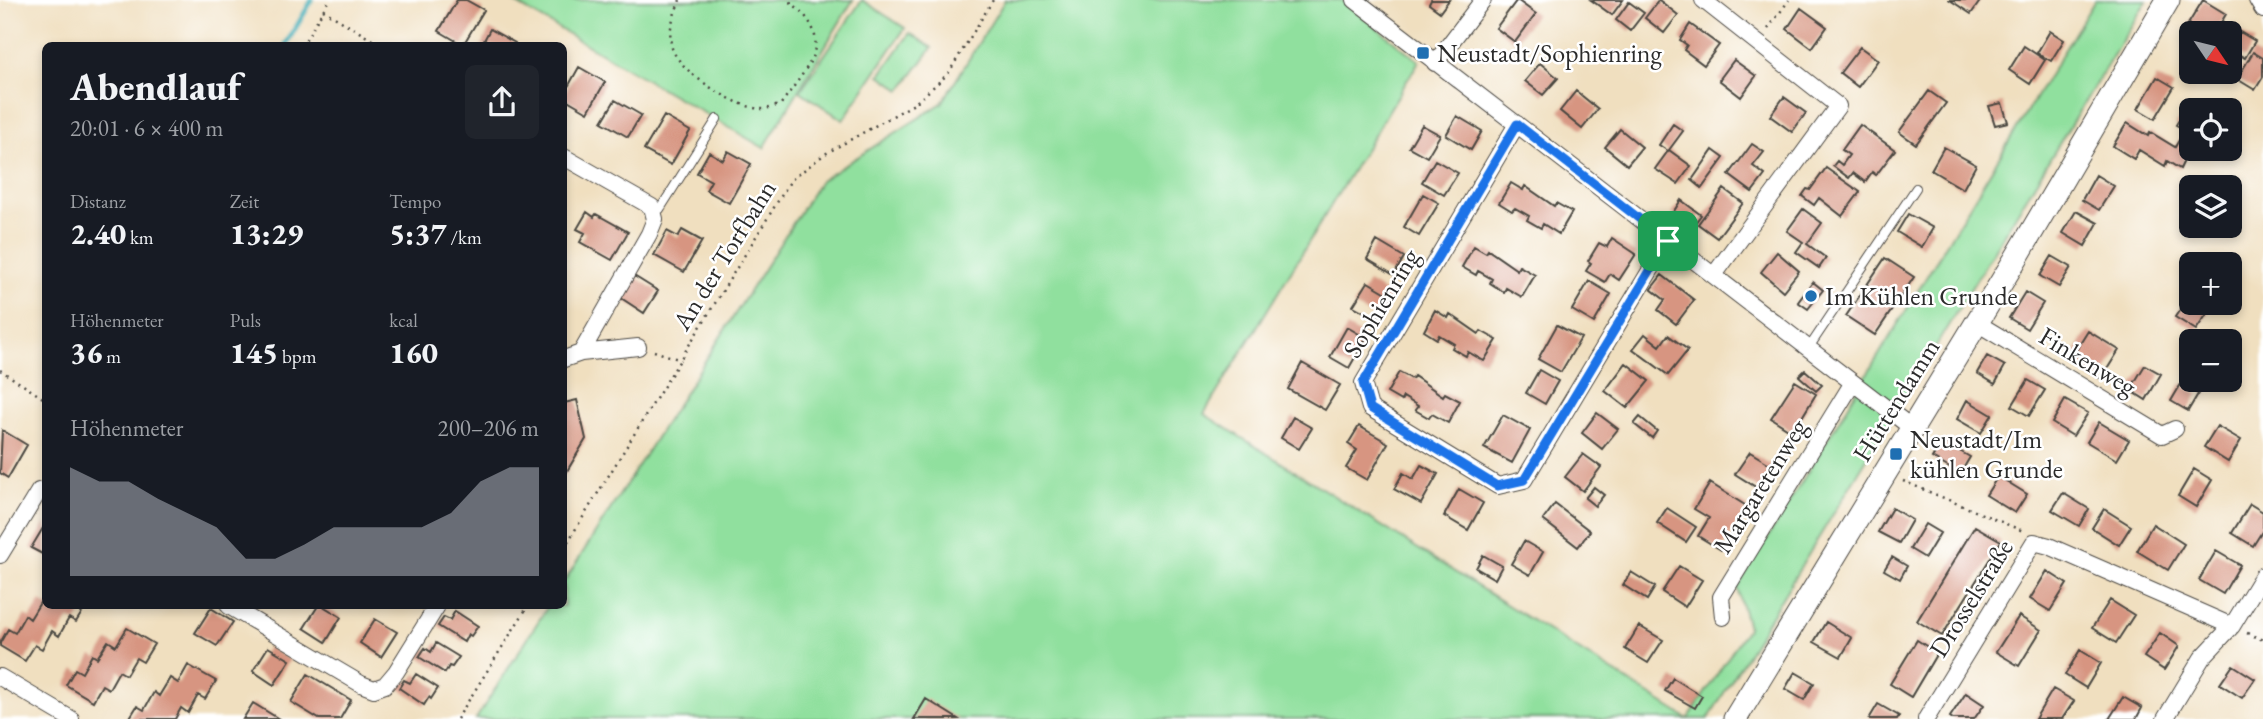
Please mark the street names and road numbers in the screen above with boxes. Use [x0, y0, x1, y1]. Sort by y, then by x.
street label: An der Torfbahn [664, 173, 784, 337]
street label: Sophienring [1335, 241, 1427, 364]
street label: Finkenweg [2033, 319, 2143, 404]
street label: Hüttendamm [1845, 332, 1947, 468]
street label: Margaretenweg [1705, 412, 1815, 560]
street label: Drosselstraße [1921, 533, 2021, 663]

